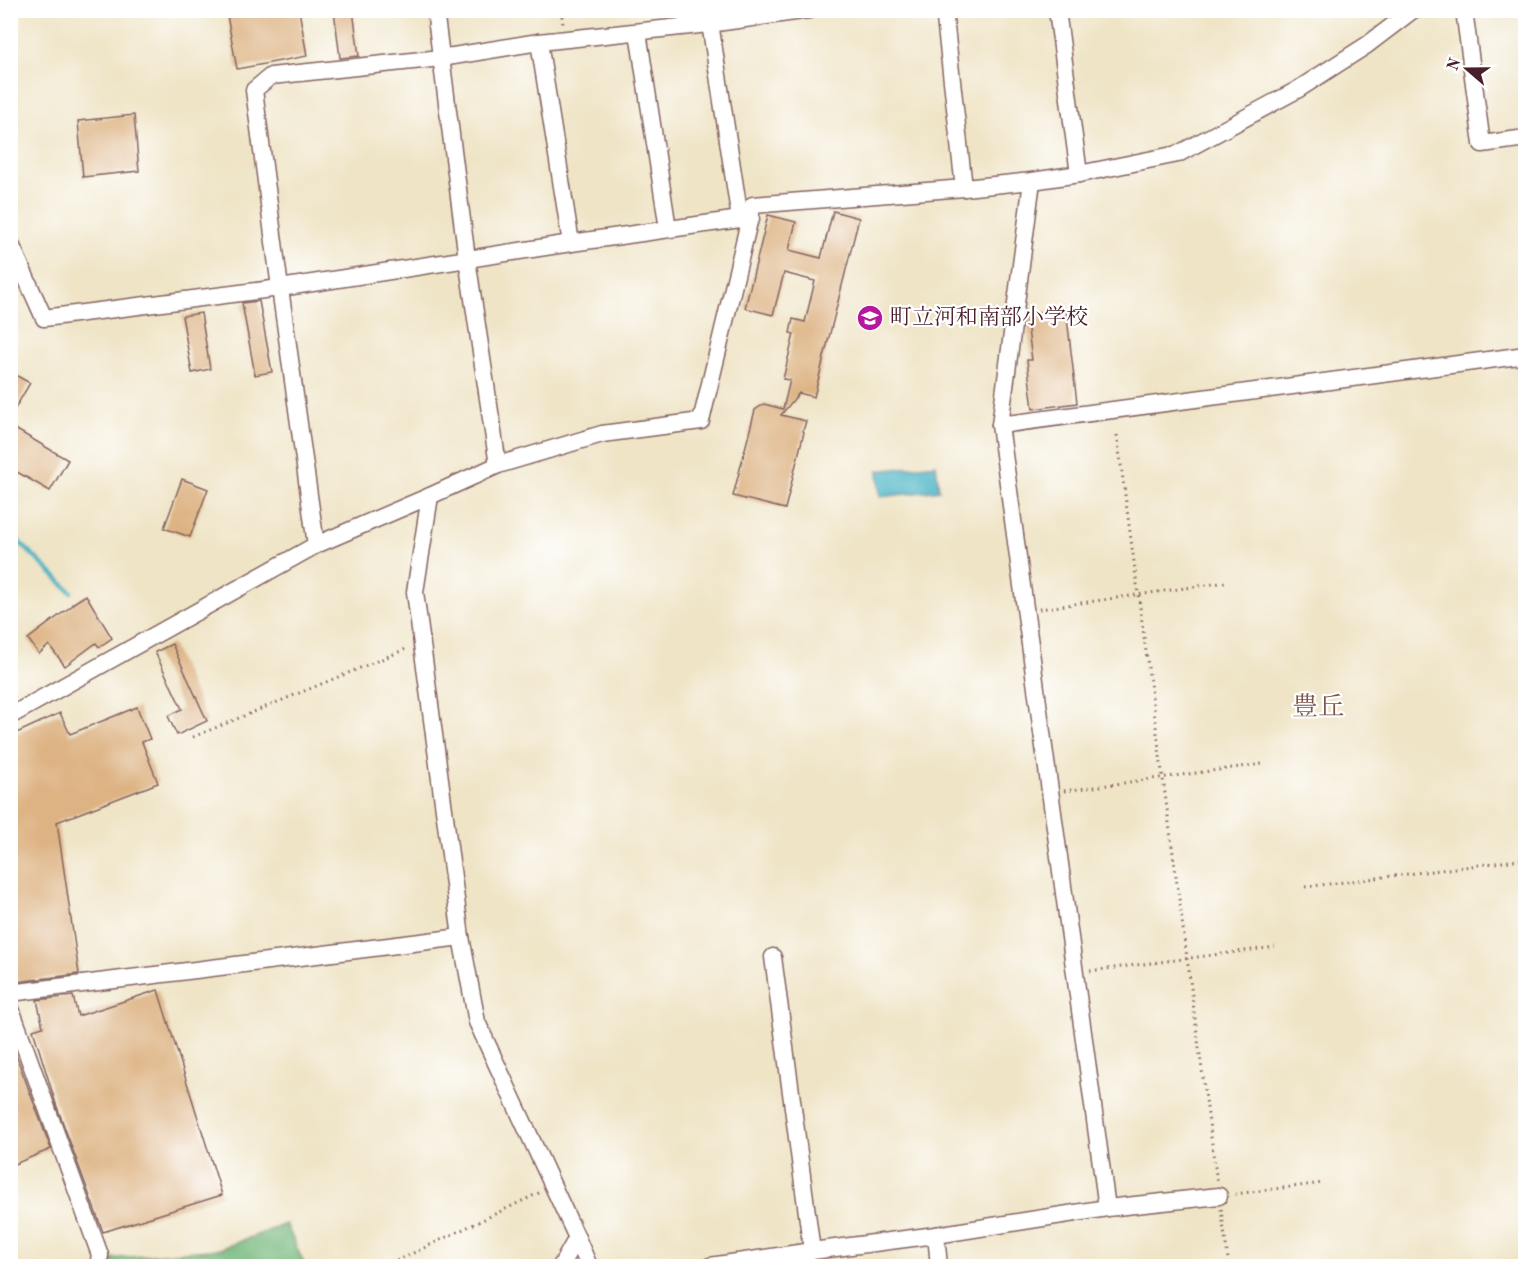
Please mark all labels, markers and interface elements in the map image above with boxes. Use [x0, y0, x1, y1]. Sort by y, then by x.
north arrow [1437, 39, 1497, 99]
text: N [1445, 55, 1465, 73]
school or university icon: 町立河和南部小学校 [855, 303, 885, 333]
place label: 町立河和南部小学校 [890, 305, 1088, 329]
district label: 豊丘 [1292, 693, 1344, 721]

